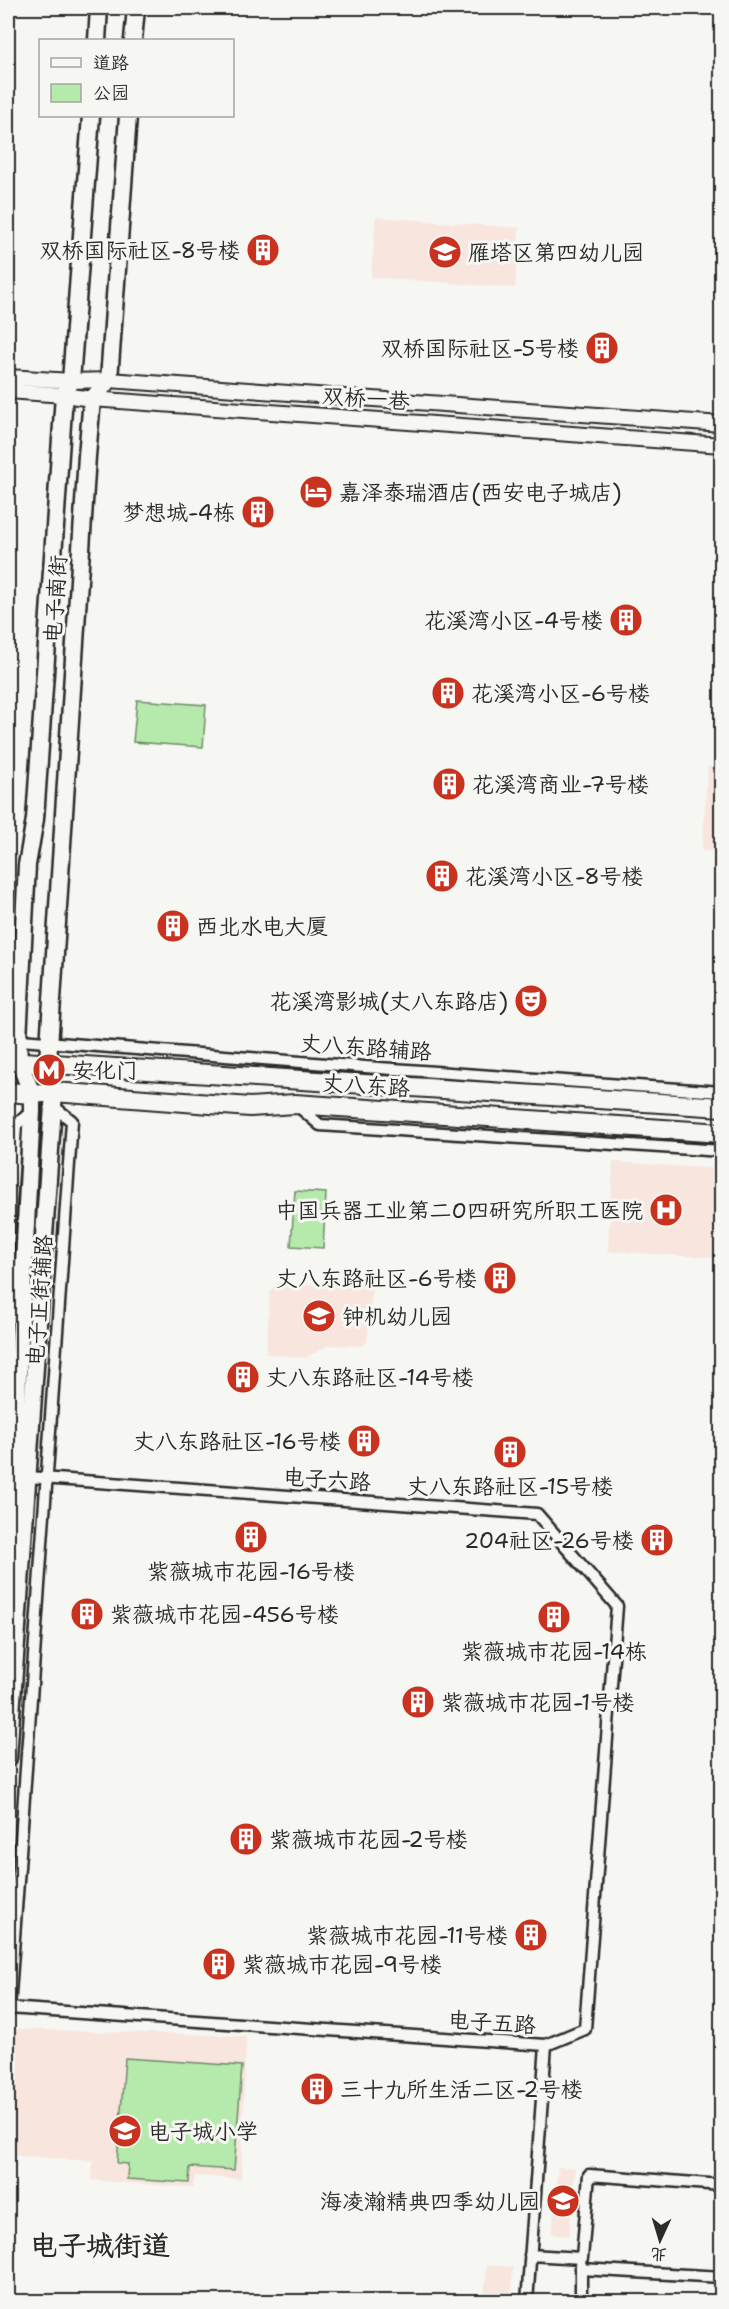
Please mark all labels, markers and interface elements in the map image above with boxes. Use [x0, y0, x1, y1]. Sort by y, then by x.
legend [39, 39, 234, 117]
text: 道路 [93, 51, 129, 75]
text: 公园 [93, 81, 129, 105]
building icon: 双桥国际社区-8号楼 [245, 232, 281, 268]
school or university icon: 雁塔区第四幼儿园 [427, 234, 463, 270]
place label: 双桥国际社区-8号楼 [39, 236, 240, 265]
place label: 雁塔区第四幼儿园 [468, 238, 644, 267]
building icon: 双桥国际社区-5号楼 [584, 330, 620, 366]
place label: 双桥国际社区-5号楼 [381, 334, 579, 363]
street label: 双桥一巷 [321, 381, 411, 416]
hotel icon: 嘉泽泰瑞酒店(西安电子城店) [298, 474, 334, 510]
place label: 嘉泽泰瑞酒店(西安电子城店) [339, 478, 622, 507]
building icon: 梦想城-4栋 [240, 494, 276, 530]
place label: 梦想城-4栋 [122, 498, 235, 527]
street label: 电子南街 [38, 554, 73, 644]
building icon: 花溪湾小区-4号楼 [608, 602, 644, 638]
place label: 花溪湾小区-4号楼 [424, 606, 603, 635]
building icon: 花溪湾小区-6号楼 [430, 675, 466, 711]
place label: 花溪湾小区-6号楼 [471, 679, 650, 708]
building icon: 花溪湾商业-7号楼 [431, 766, 467, 802]
place label: 花溪湾商业-7号楼 [472, 770, 649, 799]
building icon: 花溪湾小区-8号楼 [424, 858, 460, 894]
place label: 花溪湾小区-8号楼 [465, 862, 644, 891]
building icon: 西北水电大厦 [155, 908, 191, 944]
place label: 西北水电大厦 [196, 912, 328, 941]
theatre icon: 花溪湾影城(丈八东路店) [513, 983, 549, 1019]
place label: 花溪湾影城(丈八东路店) [269, 987, 508, 1016]
street label: 丈八东路辅路 [299, 1028, 433, 1067]
metro station icon: 安化门 [31, 1052, 67, 1088]
place label: 安化门 [72, 1056, 138, 1085]
street label: 丈八东路 [321, 1068, 411, 1103]
hospital icon: 中国兵器工业第二0四研究所职工医院 [648, 1192, 684, 1228]
place label: 中国兵器工业第二0四研究所职工医院 [276, 1196, 643, 1225]
street label: 电子正街辅路 [20, 1233, 59, 1367]
building icon: 丈八东路社区-6号楼 [482, 1260, 518, 1296]
place label: 丈八东路社区-6号楼 [276, 1264, 477, 1293]
school or university icon: 钟机幼儿园 [301, 1298, 337, 1334]
place label: 钟机幼儿园 [342, 1302, 452, 1331]
building icon: 丈八东路社区-14号楼 [225, 1359, 261, 1395]
place label: 丈八东路社区-14号楼 [266, 1363, 474, 1392]
building icon: 丈八东路社区-16号楼 [346, 1423, 382, 1459]
place label: 丈八东路社区-16号楼 [133, 1427, 341, 1456]
building icon: 丈八东路社区-15号楼 [492, 1434, 528, 1470]
street label: 电子六路 [282, 1462, 372, 1497]
place label: 丈八东路社区-15号楼 [407, 1472, 613, 1501]
building icon: 紫薇城市花园-16号楼 [233, 1519, 269, 1555]
building icon: 204社区-26号楼 [639, 1522, 675, 1558]
place label: 204社区-26号楼 [464, 1526, 634, 1555]
place label: 紫薇城市花园-16号楼 [147, 1557, 355, 1586]
building icon: 紫薇城市花园-456号楼 [69, 1596, 105, 1632]
building icon: 紫薇城市花园-14栋 [536, 1599, 572, 1635]
place label: 紫薇城市花园-456号楼 [110, 1600, 339, 1629]
place label: 紫薇城市花园-14栋 [461, 1637, 647, 1666]
building icon: 紫薇城市花园-1号楼 [400, 1684, 436, 1720]
place label: 紫薇城市花园-1号楼 [441, 1688, 634, 1717]
building icon: 紫薇城市花园-2号楼 [228, 1821, 264, 1857]
place label: 紫薇城市花园-2号楼 [269, 1825, 468, 1854]
building icon: 紫薇城市花园-11号楼 [513, 1917, 549, 1953]
place label: 紫薇城市花园-11号楼 [306, 1921, 508, 1950]
building icon: 紫薇城市花园-9号楼 [201, 1946, 237, 1982]
place label: 紫薇城市花园-9号楼 [242, 1950, 442, 1979]
street label: 电子五路 [447, 2005, 537, 2040]
building icon: 三十九所生活二区-2号楼 [299, 2071, 335, 2107]
place label: 三十九所生活二区-2号楼 [340, 2075, 583, 2104]
school or university icon: 电子城小学 [107, 2113, 143, 2149]
place label: 电子城小学 [148, 2117, 258, 2146]
school or university icon: 海凌瀚精典四季幼儿园 [545, 2183, 581, 2219]
place label: 海凌瀚精典四季幼儿园 [320, 2187, 540, 2216]
north arrow [630, 2210, 690, 2270]
district label: 电子城街道 [30, 2226, 170, 2264]
text: 北 [650, 2243, 668, 2265]

